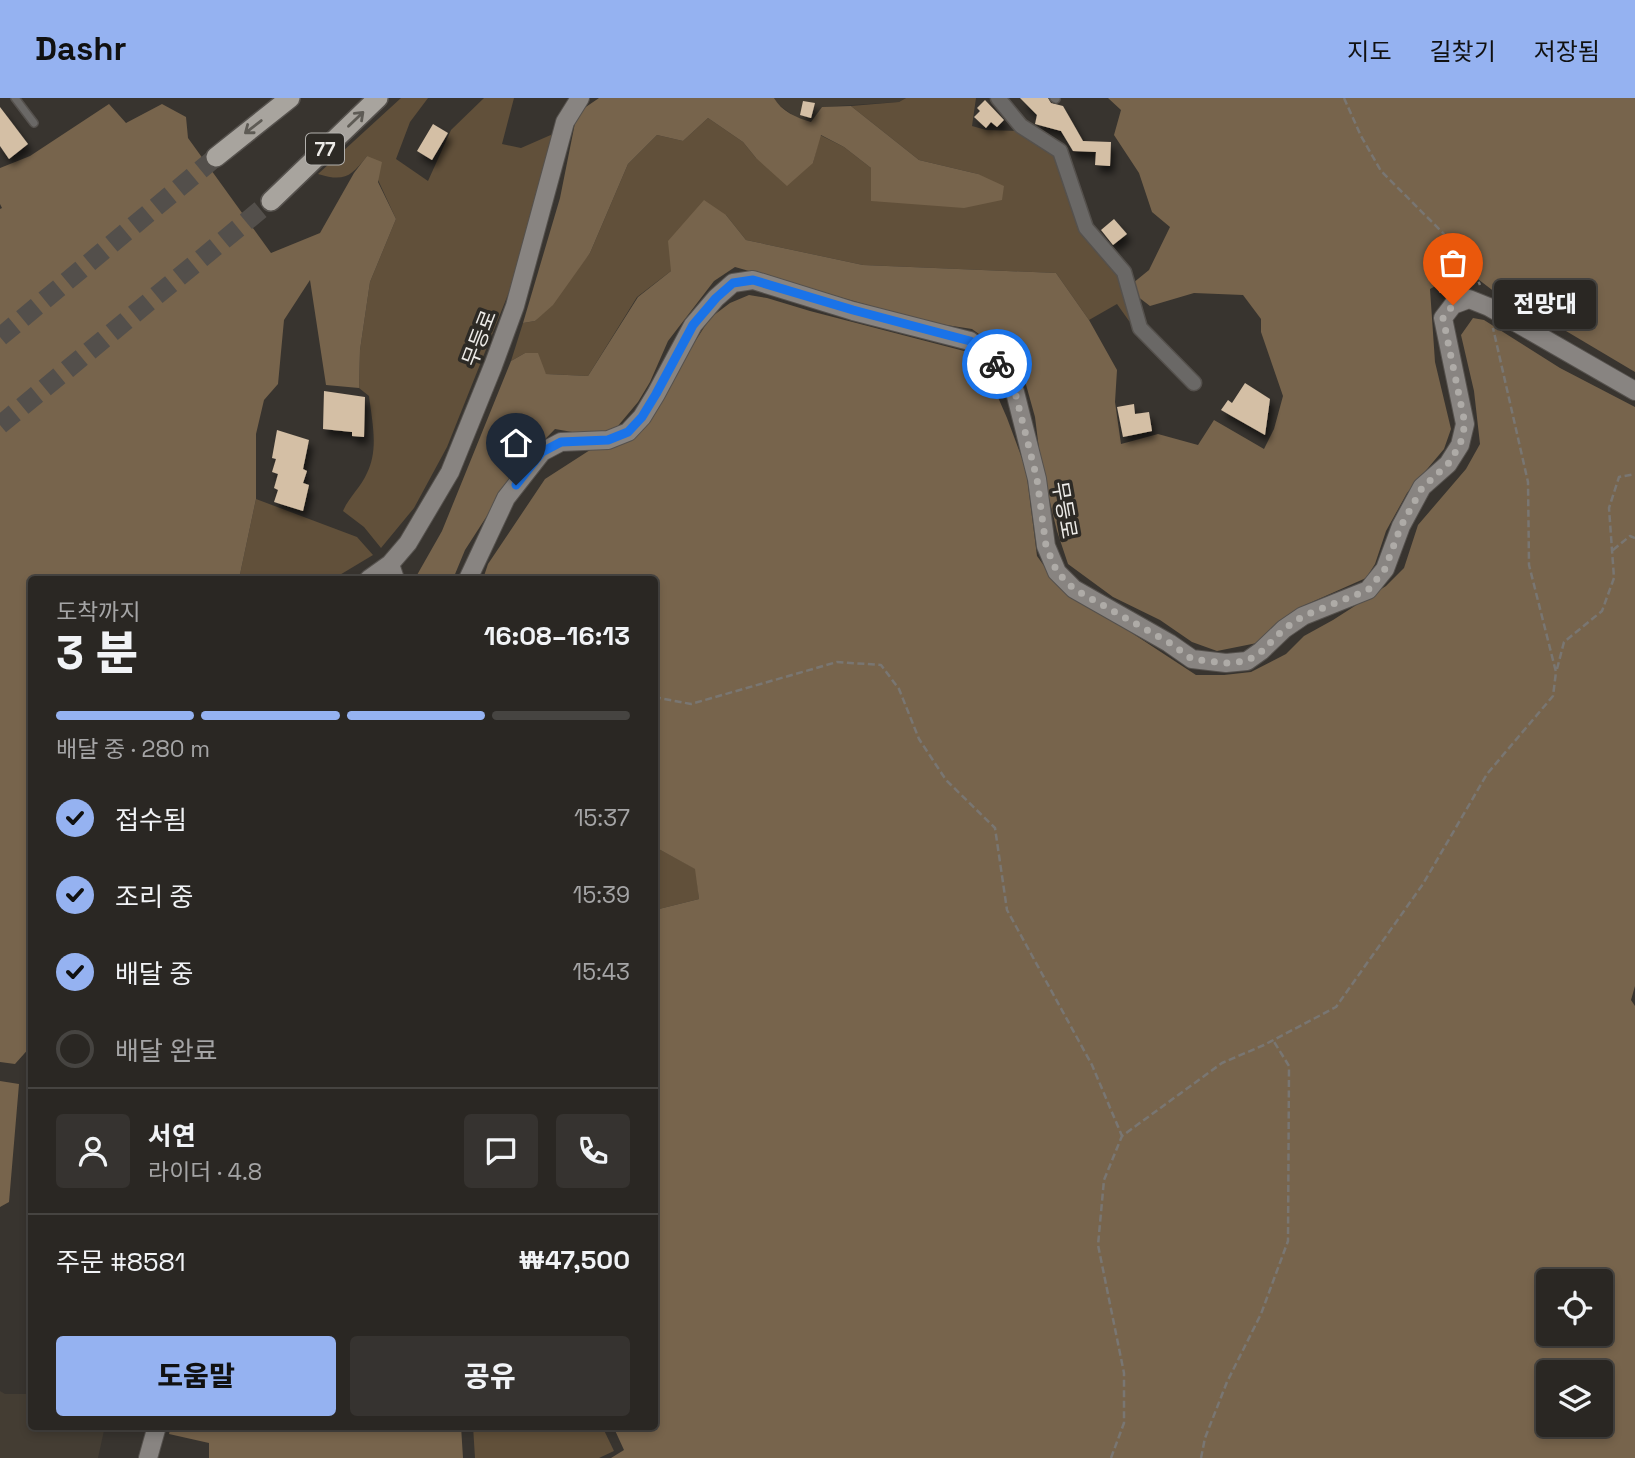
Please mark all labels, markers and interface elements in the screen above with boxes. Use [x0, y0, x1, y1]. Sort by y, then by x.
text: Dashr [35, 28, 127, 70]
text: 지도 [1347, 36, 1392, 67]
text: 길찾기 [1430, 36, 1496, 67]
text: 저장됨 [1534, 36, 1600, 67]
one-way arrow [347, 111, 364, 128]
one-way arrow [245, 120, 263, 135]
road number: 77 [306, 134, 344, 164]
pin [1423, 233, 1483, 305]
icon: bag [1434, 244, 1472, 282]
callout: 전망대 [1495, 280, 1596, 330]
text: 전망대 [1513, 289, 1577, 319]
street label: 무등로 [456, 306, 502, 370]
courier [962, 329, 1032, 399]
icon: bike [978, 345, 1016, 383]
pin [486, 413, 546, 485]
icon: home [497, 424, 535, 462]
street label: 무등로 [1047, 479, 1083, 541]
text: 도착까지 [56, 597, 141, 627]
text: 16:08–16:13 [484, 619, 630, 653]
text: 3 분 [56, 624, 138, 682]
text: 배달 중 · 280 m [56, 734, 210, 764]
icon: check [56, 799, 94, 837]
text: 접수됨 [115, 803, 187, 837]
text: 15:37 [574, 803, 630, 833]
icon: check [56, 876, 94, 914]
text: 조리 중 [115, 880, 193, 914]
text: 15:39 [573, 880, 630, 910]
icon: check [56, 953, 94, 991]
text: 배달 중 [115, 957, 193, 991]
text: 15:43 [573, 957, 630, 987]
text: 배달 완료 [115, 1034, 217, 1068]
button: person [56, 1114, 130, 1188]
button: chat [464, 1114, 538, 1188]
button: phone [556, 1114, 630, 1188]
text: 서연 [148, 1119, 196, 1153]
text: 라이더 · 4.8 [148, 1157, 262, 1187]
text: ₩47,500 [518, 1243, 630, 1277]
text: 주문 #8581 [56, 1245, 186, 1279]
map controls [1536, 1269, 1613, 1437]
button: locate [1536, 1269, 1613, 1346]
button: 도움말 [56, 1336, 336, 1416]
button: 공유 [350, 1336, 630, 1416]
button: layers [1536, 1360, 1613, 1437]

